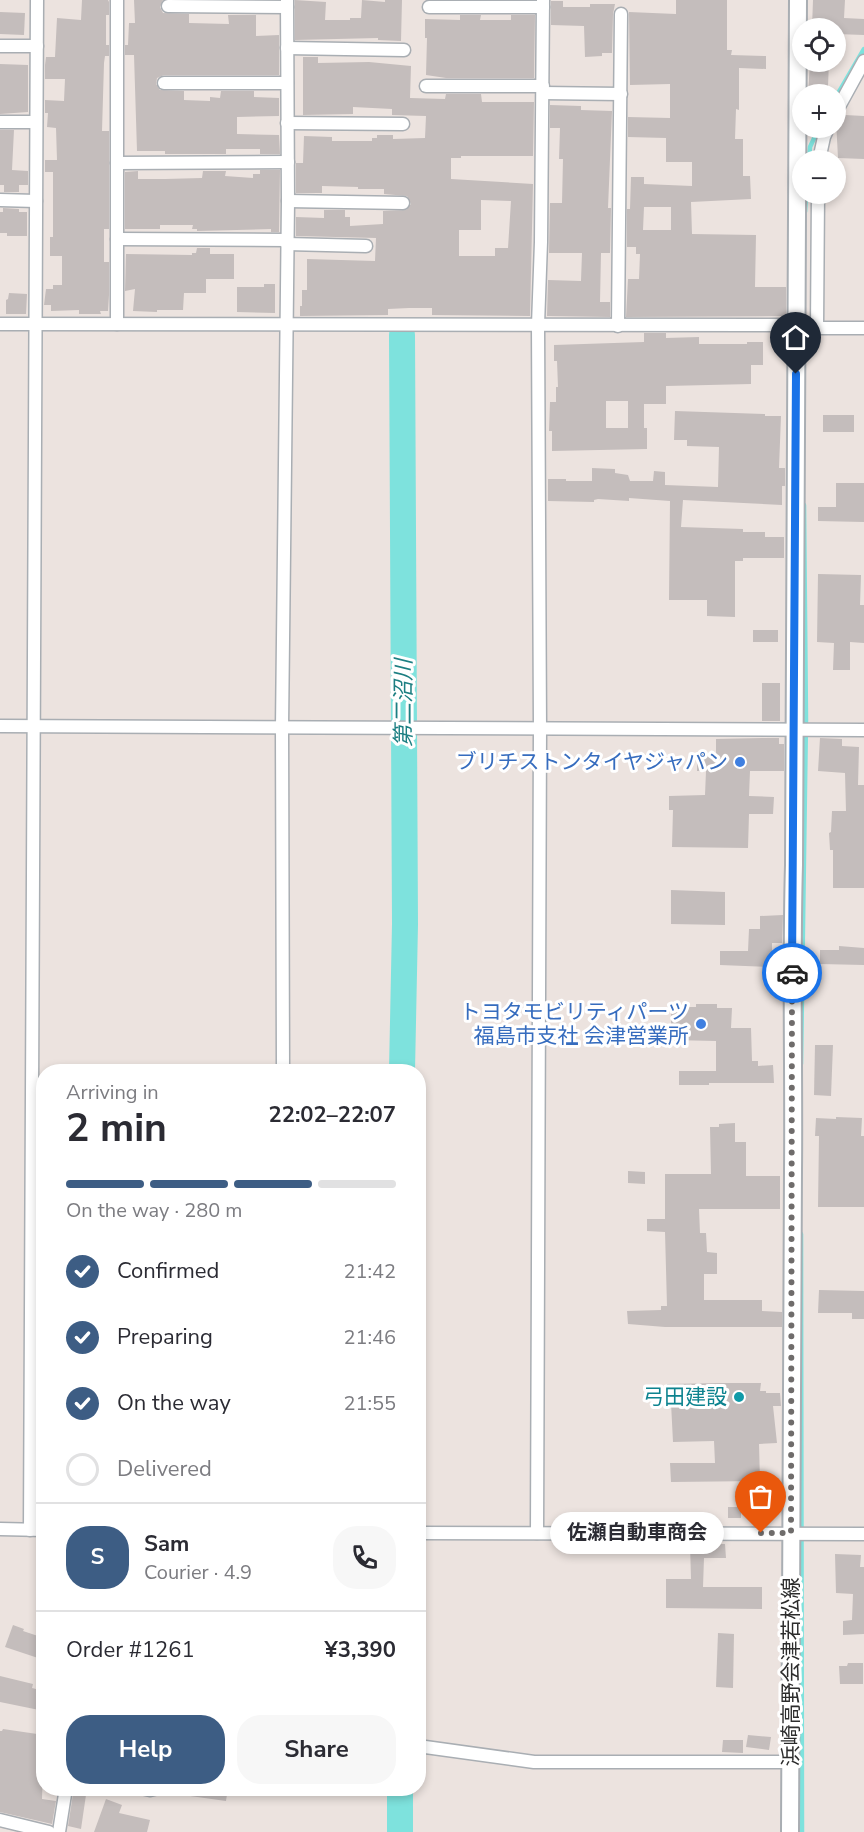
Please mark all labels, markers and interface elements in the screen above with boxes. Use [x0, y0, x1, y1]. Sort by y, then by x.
map controls [792, 18, 846, 204]
button: locate [792, 18, 846, 72]
button: + [792, 84, 846, 138]
button: − [792, 150, 846, 204]
pin [770, 312, 821, 374]
icon: home [779, 321, 812, 354]
water label: 第二沼川 [389, 657, 419, 747]
place label: ブリチストンタイヤジャパン [456, 748, 728, 776]
marker: ブリチストンタイヤジャパン [733, 755, 747, 769]
courier [762, 943, 822, 1003]
icon: car [776, 957, 809, 990]
place label: トヨタモビリティパーツ 福島市支社 会津営業所 [460, 998, 689, 1050]
marker: トヨタモビリティパーツ 福島市支社 会津営業所 [694, 1017, 708, 1031]
text: Arriving in [66, 1079, 159, 1106]
text: 22:02–22:07 [268, 1100, 396, 1130]
text: 2 min [66, 1102, 167, 1155]
text: On the way · 280 m [66, 1197, 242, 1224]
icon: check [66, 1255, 99, 1288]
text: Confirmed [117, 1256, 219, 1286]
text: 21:42 [343, 1258, 396, 1285]
icon: check [66, 1321, 99, 1354]
text: Preparing [117, 1322, 213, 1352]
text: 21:46 [343, 1324, 396, 1351]
place label: 弓田建設 [643, 1383, 727, 1411]
icon: check [66, 1387, 99, 1420]
text: On the way [117, 1388, 231, 1418]
text: 21:55 [343, 1390, 396, 1417]
marker: 弓田建設 [732, 1390, 746, 1404]
text: Delivered [117, 1454, 212, 1484]
pin [735, 1471, 786, 1533]
icon: bag [744, 1480, 777, 1513]
callout: 佐瀬自動車商会 [551, 1512, 725, 1554]
text: 佐瀬自動車商会 [567, 1519, 707, 1546]
button: phone [333, 1526, 396, 1589]
text: Sam [144, 1529, 189, 1559]
text: S [91, 1542, 104, 1572]
text: Courier · 4.9 [144, 1559, 252, 1586]
street label: 浜崎高野会津若松線 [777, 1578, 805, 1767]
text: Order #1261 [66, 1635, 195, 1665]
text: ¥3,390 [325, 1635, 396, 1665]
button: Help [66, 1715, 225, 1784]
button: Share [237, 1715, 396, 1784]

